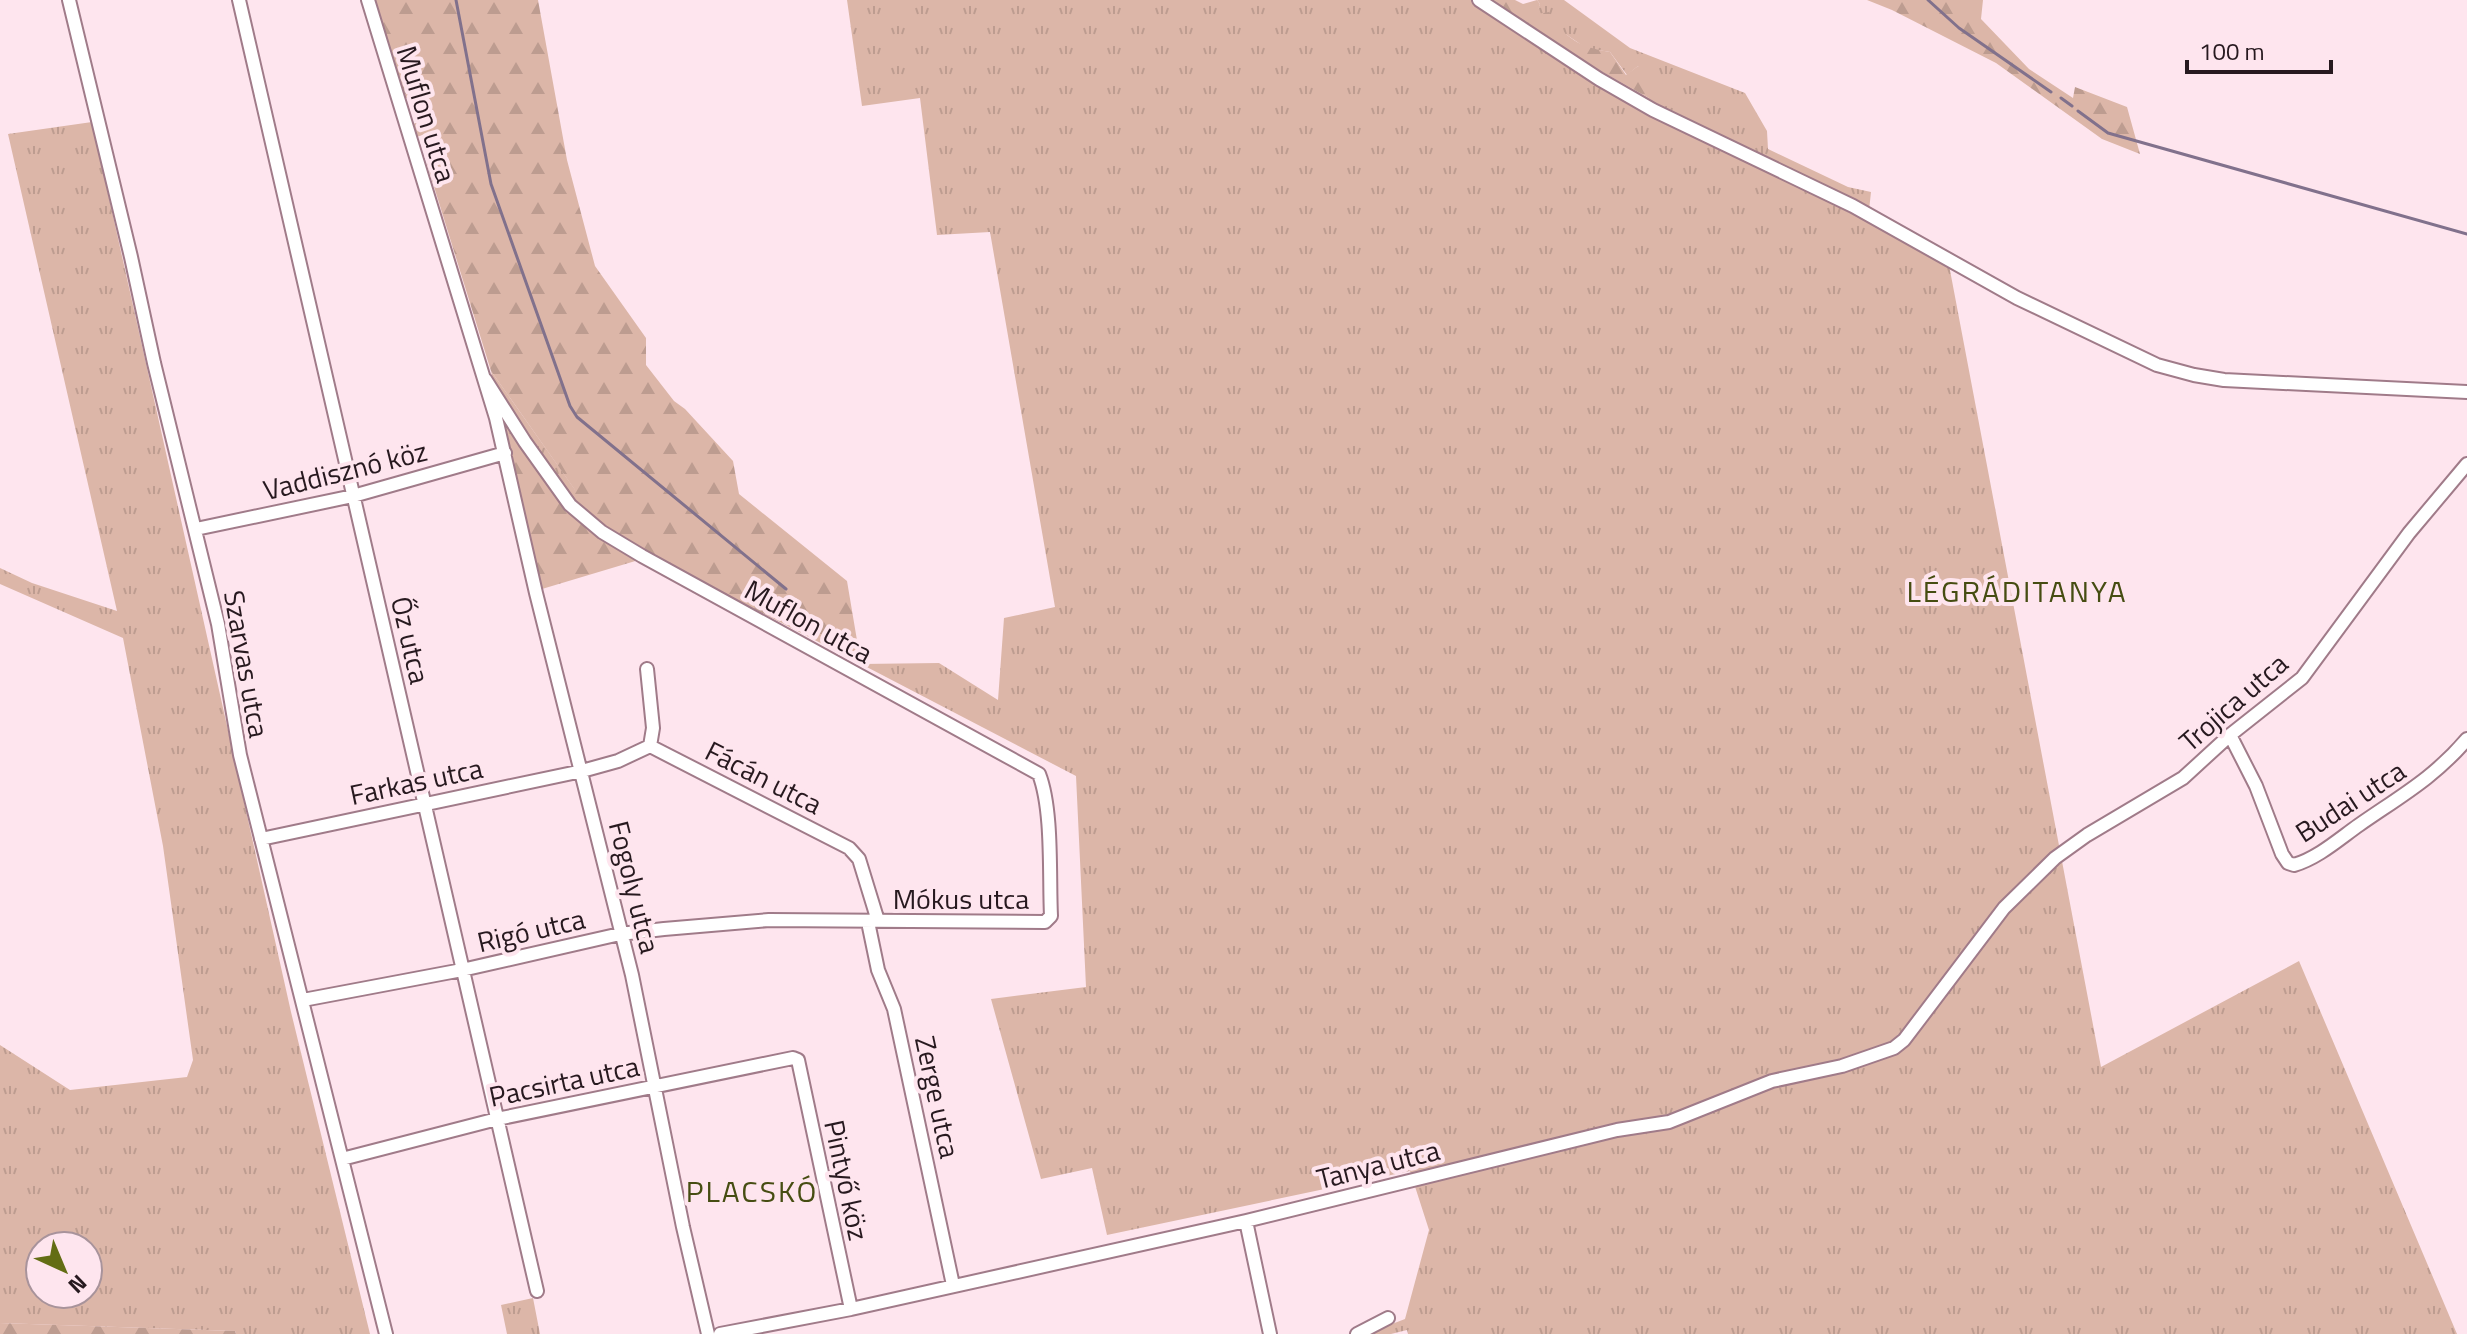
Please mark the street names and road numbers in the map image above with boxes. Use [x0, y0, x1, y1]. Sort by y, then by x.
street label: Muflon utca [386, 40, 468, 188]
street label: Vaddisznó köz [259, 429, 431, 511]
street label: Muflon utca [737, 568, 881, 674]
street label: Szarvas utca [213, 587, 281, 741]
street label: Őz utca [380, 592, 442, 688]
street label: Trojica utca [2169, 642, 2297, 762]
street label: Fácán utca [698, 729, 830, 825]
street label: Farkas utca [346, 746, 486, 816]
street label: Budai utca [2286, 749, 2414, 853]
street label: Fogoly utca [598, 816, 672, 958]
street label: Mókus utca [893, 877, 1029, 920]
street label: Rigó utca [473, 897, 589, 963]
street label: Zerge utca [904, 1032, 972, 1162]
street label: Pacsirta utca [485, 1044, 643, 1118]
street label: Pintyő köz [813, 1116, 881, 1244]
street label: Tanya utca [1312, 1128, 1444, 1200]

